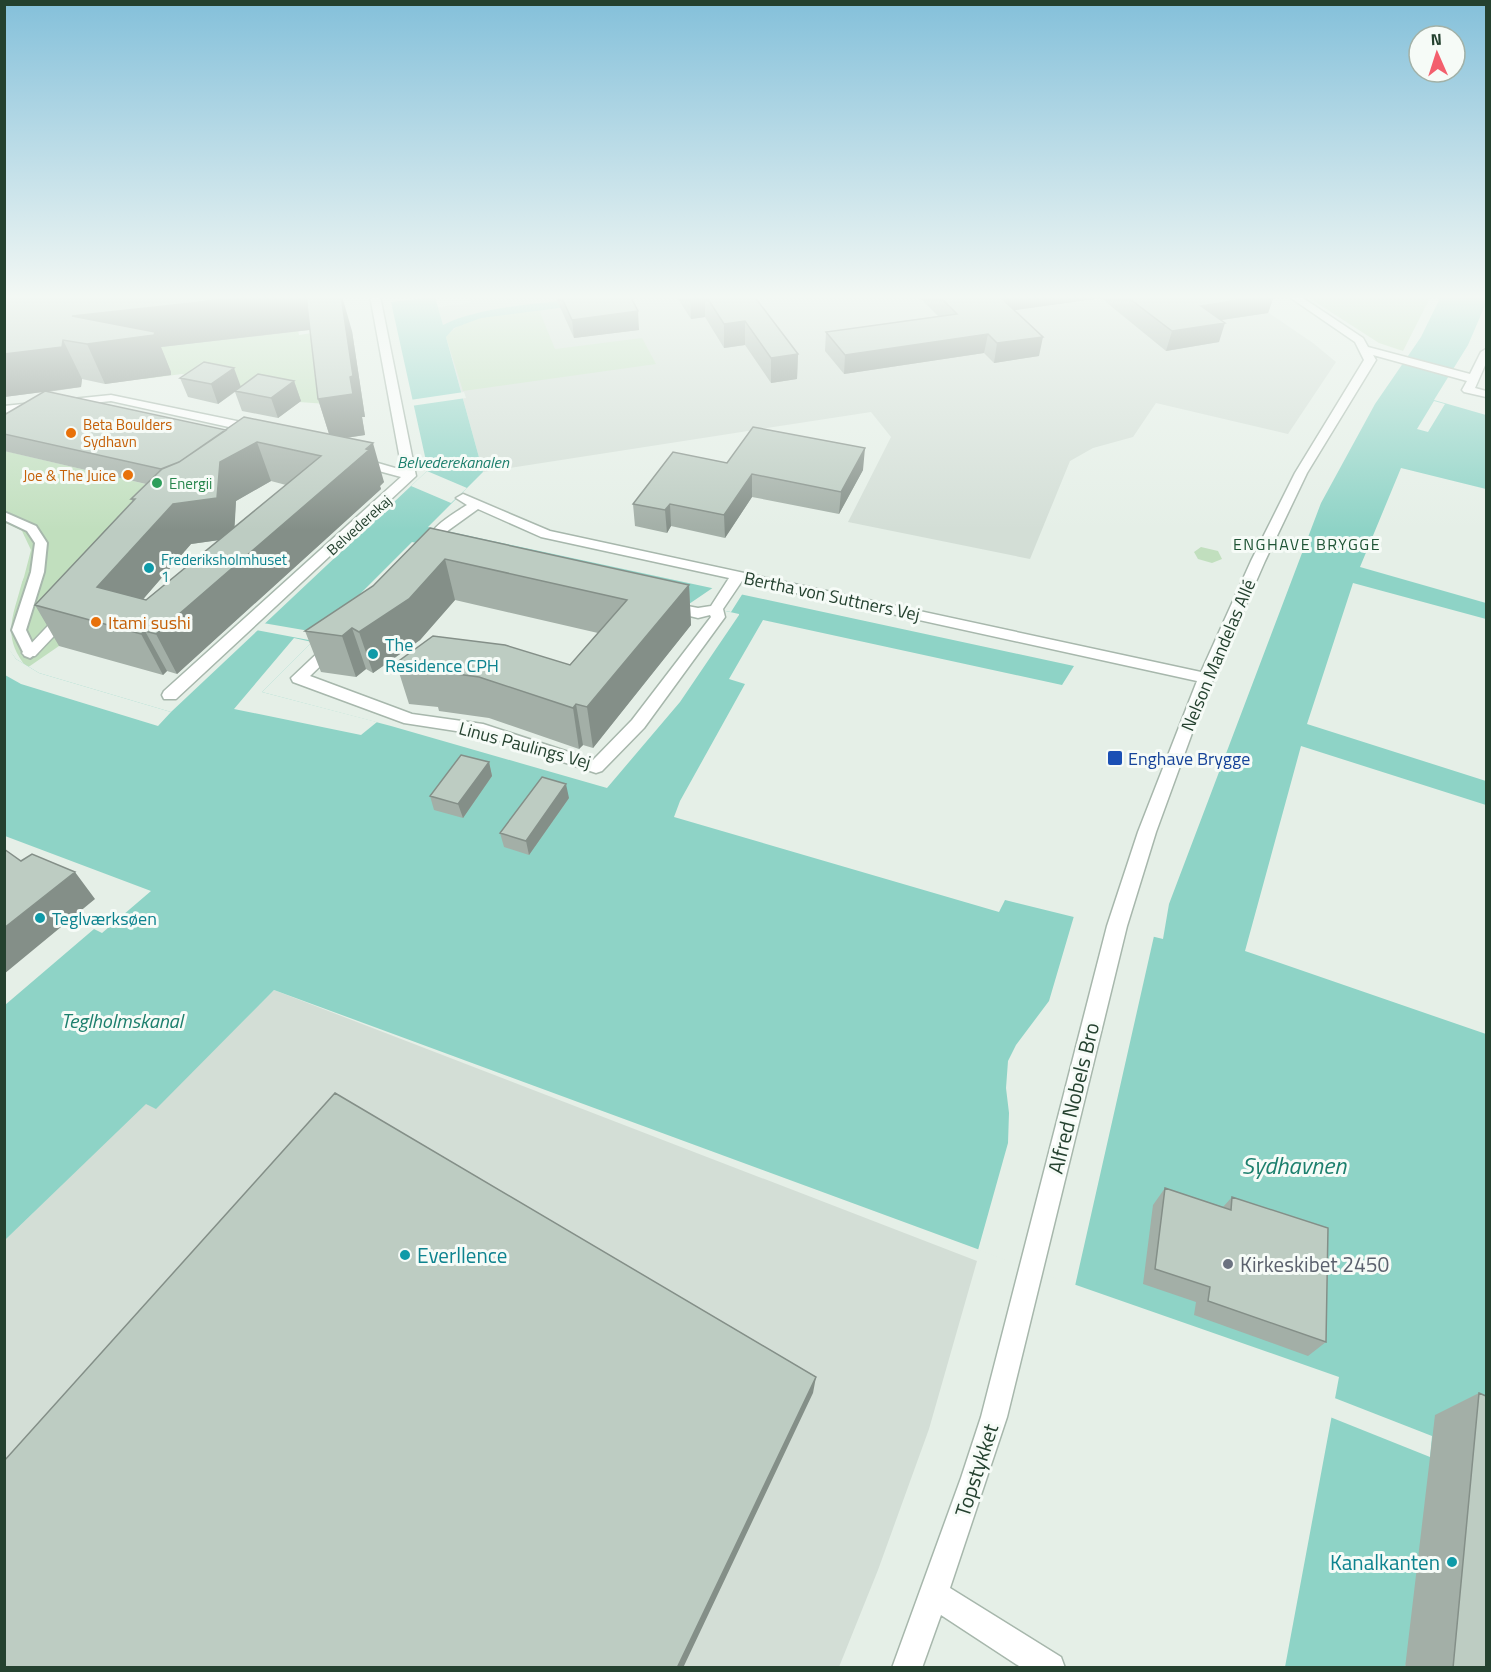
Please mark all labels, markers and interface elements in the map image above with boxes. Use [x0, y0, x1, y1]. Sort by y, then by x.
north arrow [1407, 24, 1467, 84]
text: N [1430, 27, 1442, 51]
place label: Beta Boulders Sydhavn [83, 413, 172, 453]
marker: Beta Boulders Sydhavn [64, 426, 78, 440]
water label: Belvederekanalen [397, 450, 510, 474]
place label: Joe & The Juice [23, 464, 116, 487]
marker: Joe & The Juice [121, 468, 135, 482]
place label: Energii [169, 472, 212, 495]
marker: Energii [150, 476, 164, 490]
street label: Belvederekaj [321, 489, 397, 561]
district label: ENGHAVE BRYGGE [1233, 532, 1381, 556]
place label: Frederiksholmhuset 1 [161, 548, 288, 588]
marker: Frederiksholmhuset 1 [142, 561, 156, 575]
street label: Bertha von Suttners Vej [742, 564, 922, 628]
street label: Nelson Mandelas Allé [1174, 575, 1262, 735]
place label: Itami sushi [108, 609, 191, 636]
marker: Itami sushi [89, 615, 103, 629]
place label: The Residence CPH [385, 631, 499, 679]
marker: The Residence CPH [366, 647, 380, 661]
street label: Linus Paulings Vej [456, 714, 594, 776]
place label: Enghave Brygge [1128, 745, 1250, 772]
marker: Enghave Brygge [1106, 749, 1124, 767]
place label: Teglværksøen [52, 905, 157, 932]
marker: Teglværksøen [33, 911, 47, 925]
water label: Teglholmskanal [61, 1005, 186, 1036]
street label: Alfred Nobels Bro [1039, 1019, 1107, 1177]
water label: Sydhavnen [1242, 1147, 1347, 1183]
place label: Everllence [417, 1239, 507, 1271]
marker: Everllence [398, 1248, 412, 1262]
place label: Kirkeskibet 2450 [1240, 1248, 1389, 1280]
marker: Kirkeskibet 2450 [1221, 1257, 1235, 1271]
street label: Topstykket [946, 1419, 1006, 1521]
place label: Kanalkanten [1330, 1546, 1440, 1578]
marker: Kanalkanten [1445, 1555, 1459, 1569]

